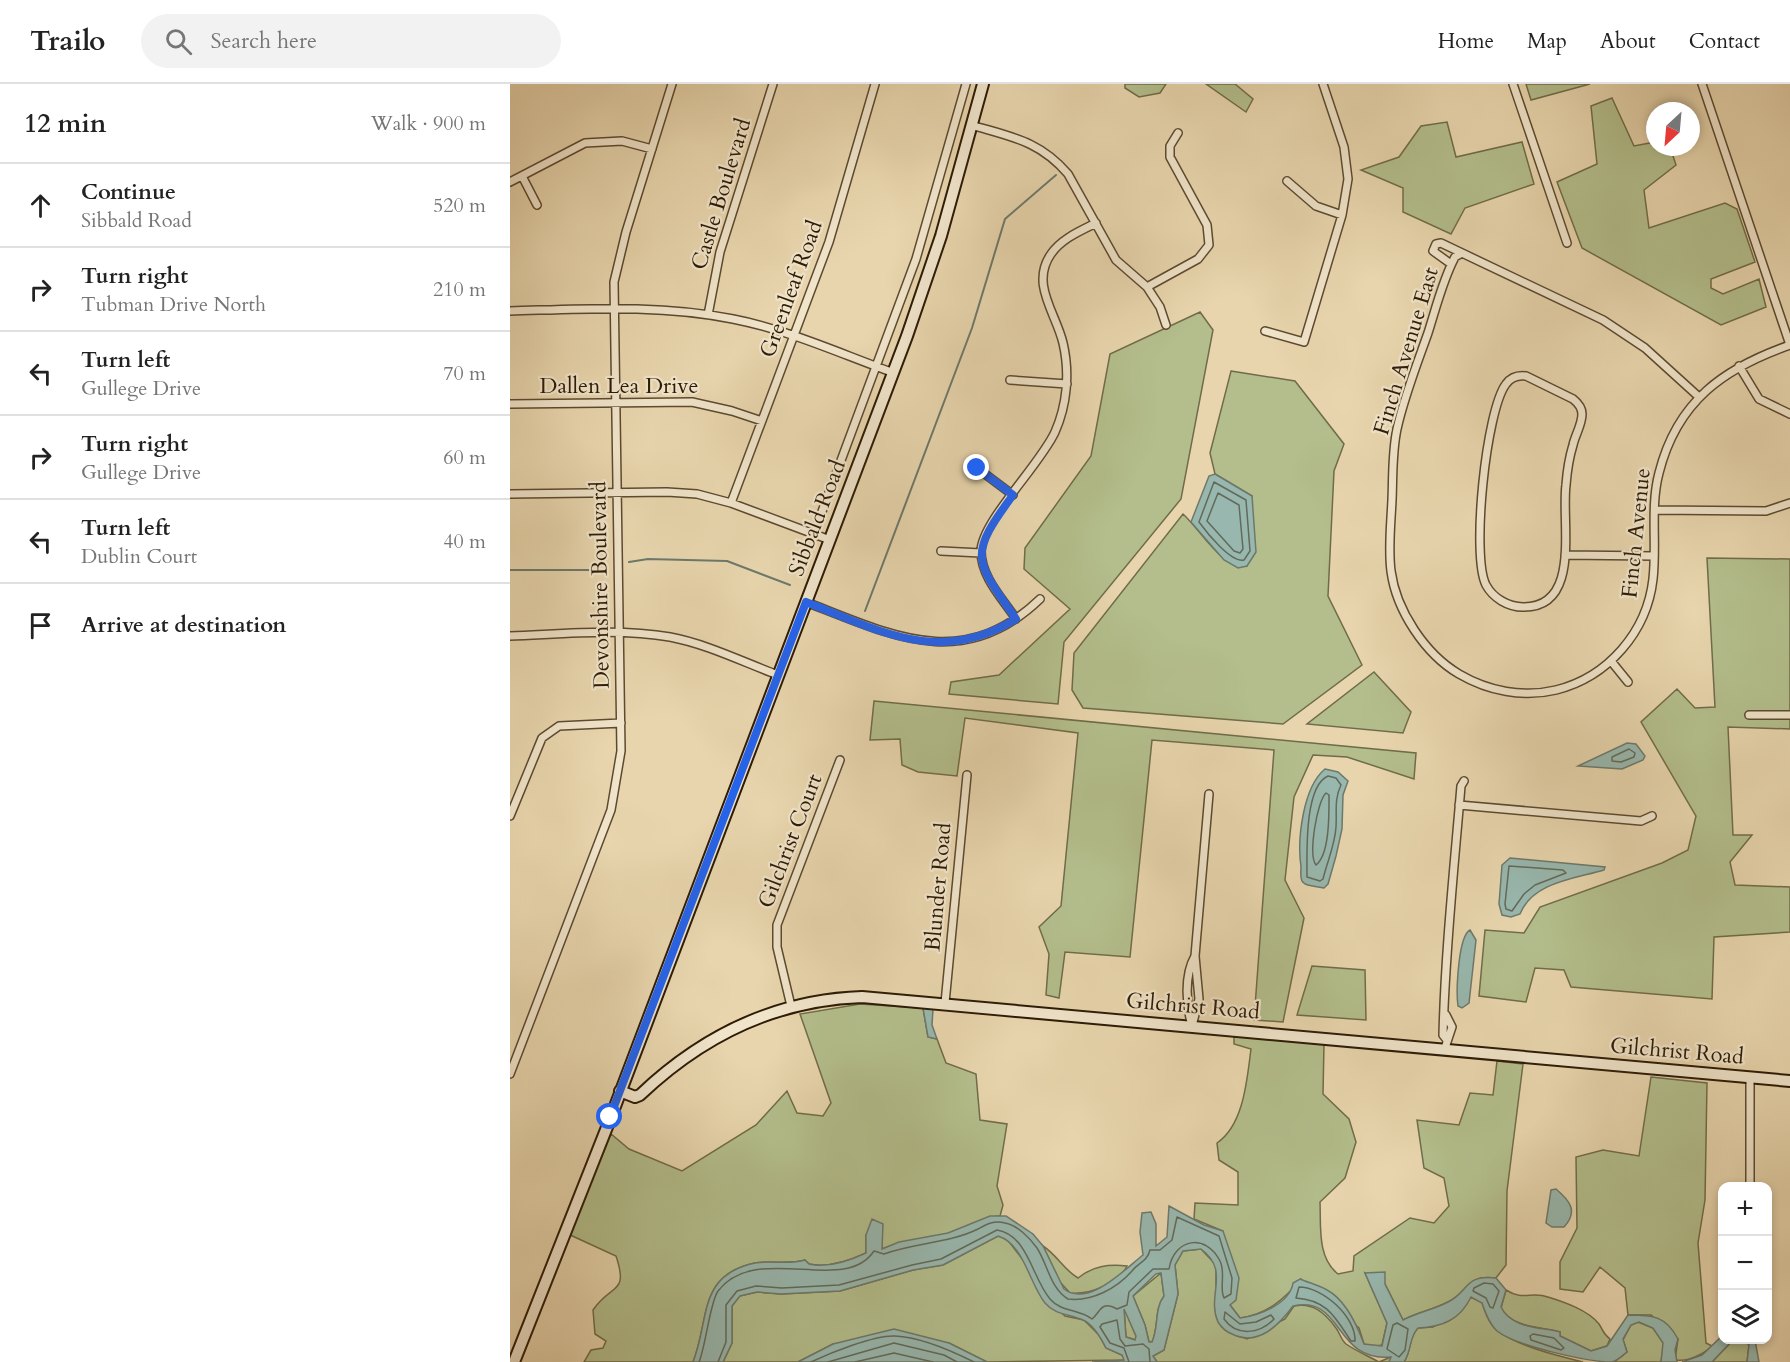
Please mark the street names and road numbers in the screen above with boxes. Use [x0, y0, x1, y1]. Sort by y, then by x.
street label: Castle Boulevard [684, 114, 758, 273]
street label: Greenleaf Road [752, 216, 830, 362]
street label: Finch Avenue East [1366, 263, 1446, 439]
street label: Dallen Lea Drive [540, 371, 698, 401]
street label: Sibbald Road [781, 455, 853, 580]
street label: Finch Avenue [1614, 466, 1658, 600]
street label: Devonshire Boulevard [583, 481, 617, 689]
street label: Gilchrist Court [751, 770, 829, 912]
street label: Blunder Road [917, 821, 959, 953]
street label: Gilchrist Road [1125, 985, 1261, 1027]
street label: Gilchrist Road [1609, 1030, 1745, 1072]

